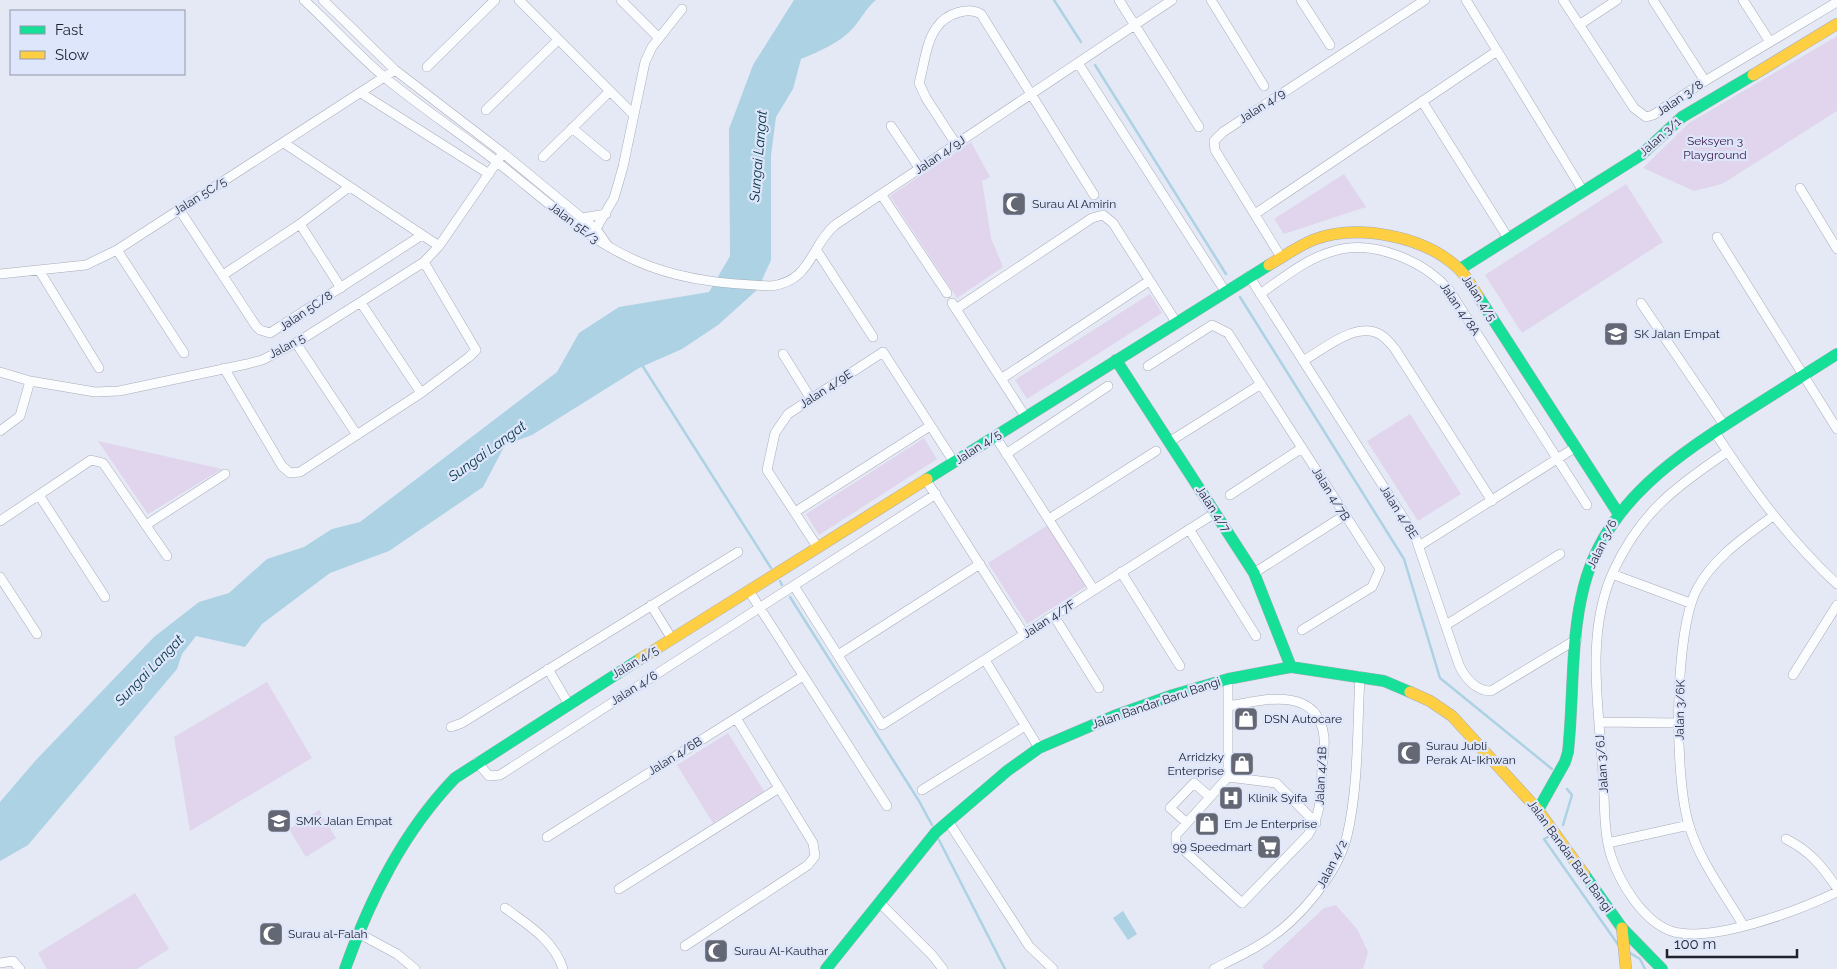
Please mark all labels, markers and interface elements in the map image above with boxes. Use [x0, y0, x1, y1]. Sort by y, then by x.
legend [10, 10, 185, 75]
text: Fast [55, 21, 83, 39]
text: Slow [55, 46, 89, 64]
street label: Jalan 3/8 [1654, 77, 1706, 119]
street label: Jalan 4/9 [1236, 86, 1288, 126]
water label: Sungai Langat [746, 109, 770, 203]
street label: Jalan 3/1 [1637, 115, 1683, 159]
street label: Jalan 4/9J [912, 133, 968, 177]
park label: Seksyen 3 Playground [1683, 134, 1747, 162]
street label: Jalan 5C/5 [171, 174, 230, 218]
mosque icon: Surau Al Amirin [1001, 191, 1027, 217]
place label: Surau Al Amirin [1032, 197, 1116, 211]
street label: Jalan 5E/3 [546, 200, 602, 246]
street label: Jalan 4/5 [1459, 272, 1499, 324]
street label: Jalan 4/8A [1437, 280, 1483, 338]
street label: Jalan 5C/8 [277, 288, 335, 334]
school or university icon: SK Jalan Empat [1603, 321, 1629, 347]
place label: SK Jalan Empat [1634, 327, 1720, 341]
street label: Jalan 5 [267, 331, 308, 361]
street label: Jalan 4/9E [797, 367, 855, 411]
water label: Sungai Langat [444, 417, 529, 485]
street label: Jalan 4/5 [952, 427, 1004, 467]
street label: Jalan 4/7B [1309, 465, 1353, 523]
street label: Jalan 4/7 [1193, 483, 1233, 535]
street label: Jalan 4/8E [1377, 483, 1421, 541]
street label: Jalan 3/6 [1584, 517, 1620, 571]
street label: Jalan 4/7F [1020, 597, 1078, 641]
water label: Sungai Langat [111, 631, 187, 709]
street label: Jalan 4/5 [609, 642, 661, 681]
street label: Jalan 4/6 [608, 668, 660, 708]
street label: Jalan Bandar Baru Bangi [1090, 674, 1222, 732]
street label: Jalan 3/6K [1672, 679, 1688, 740]
shop icon: DSN Autocare [1233, 706, 1259, 732]
place label: DSN Autocare [1264, 712, 1342, 726]
street label: Jalan 4/6B [645, 734, 705, 778]
street label: Jalan 3/6J [1593, 734, 1611, 794]
place label: Surau Jubli Perak Al-Ikhwan [1426, 739, 1516, 767]
mosque icon: Surau Jubli Perak Al-Ikhwan [1396, 740, 1422, 766]
street label: Jalan 4/1B [1312, 746, 1330, 806]
place label: Arridzky Enterprise [1168, 750, 1224, 778]
shop icon: Arridzky Enterprise [1229, 751, 1255, 777]
hospital icon: Klinik Syifa [1218, 785, 1244, 811]
place label: Klinik Syifa [1248, 791, 1307, 805]
street label: Jalan Bandar Baru Bangi [1525, 797, 1615, 915]
school or university icon: SMK Jalan Empat [266, 808, 292, 834]
shop icon: Em Je Enterprise [1194, 811, 1220, 837]
place label: SMK Jalan Empat [296, 814, 392, 828]
place label: Em Je Enterprise [1224, 817, 1317, 831]
supermarket icon: 99 Speedmart [1256, 834, 1282, 860]
street label: Jalan 4/2 [1314, 838, 1350, 890]
place label: 99 Speedmart [1173, 840, 1252, 854]
mosque icon: Surau al-Falah [258, 921, 284, 947]
scale bar [1667, 926, 1797, 958]
place label: Surau al-Falah [288, 927, 368, 941]
text: 100 m [1674, 935, 1716, 953]
mosque icon: Surau Al-Kauthar [703, 938, 729, 964]
place label: Surau Al-Kauthar [734, 944, 829, 958]

